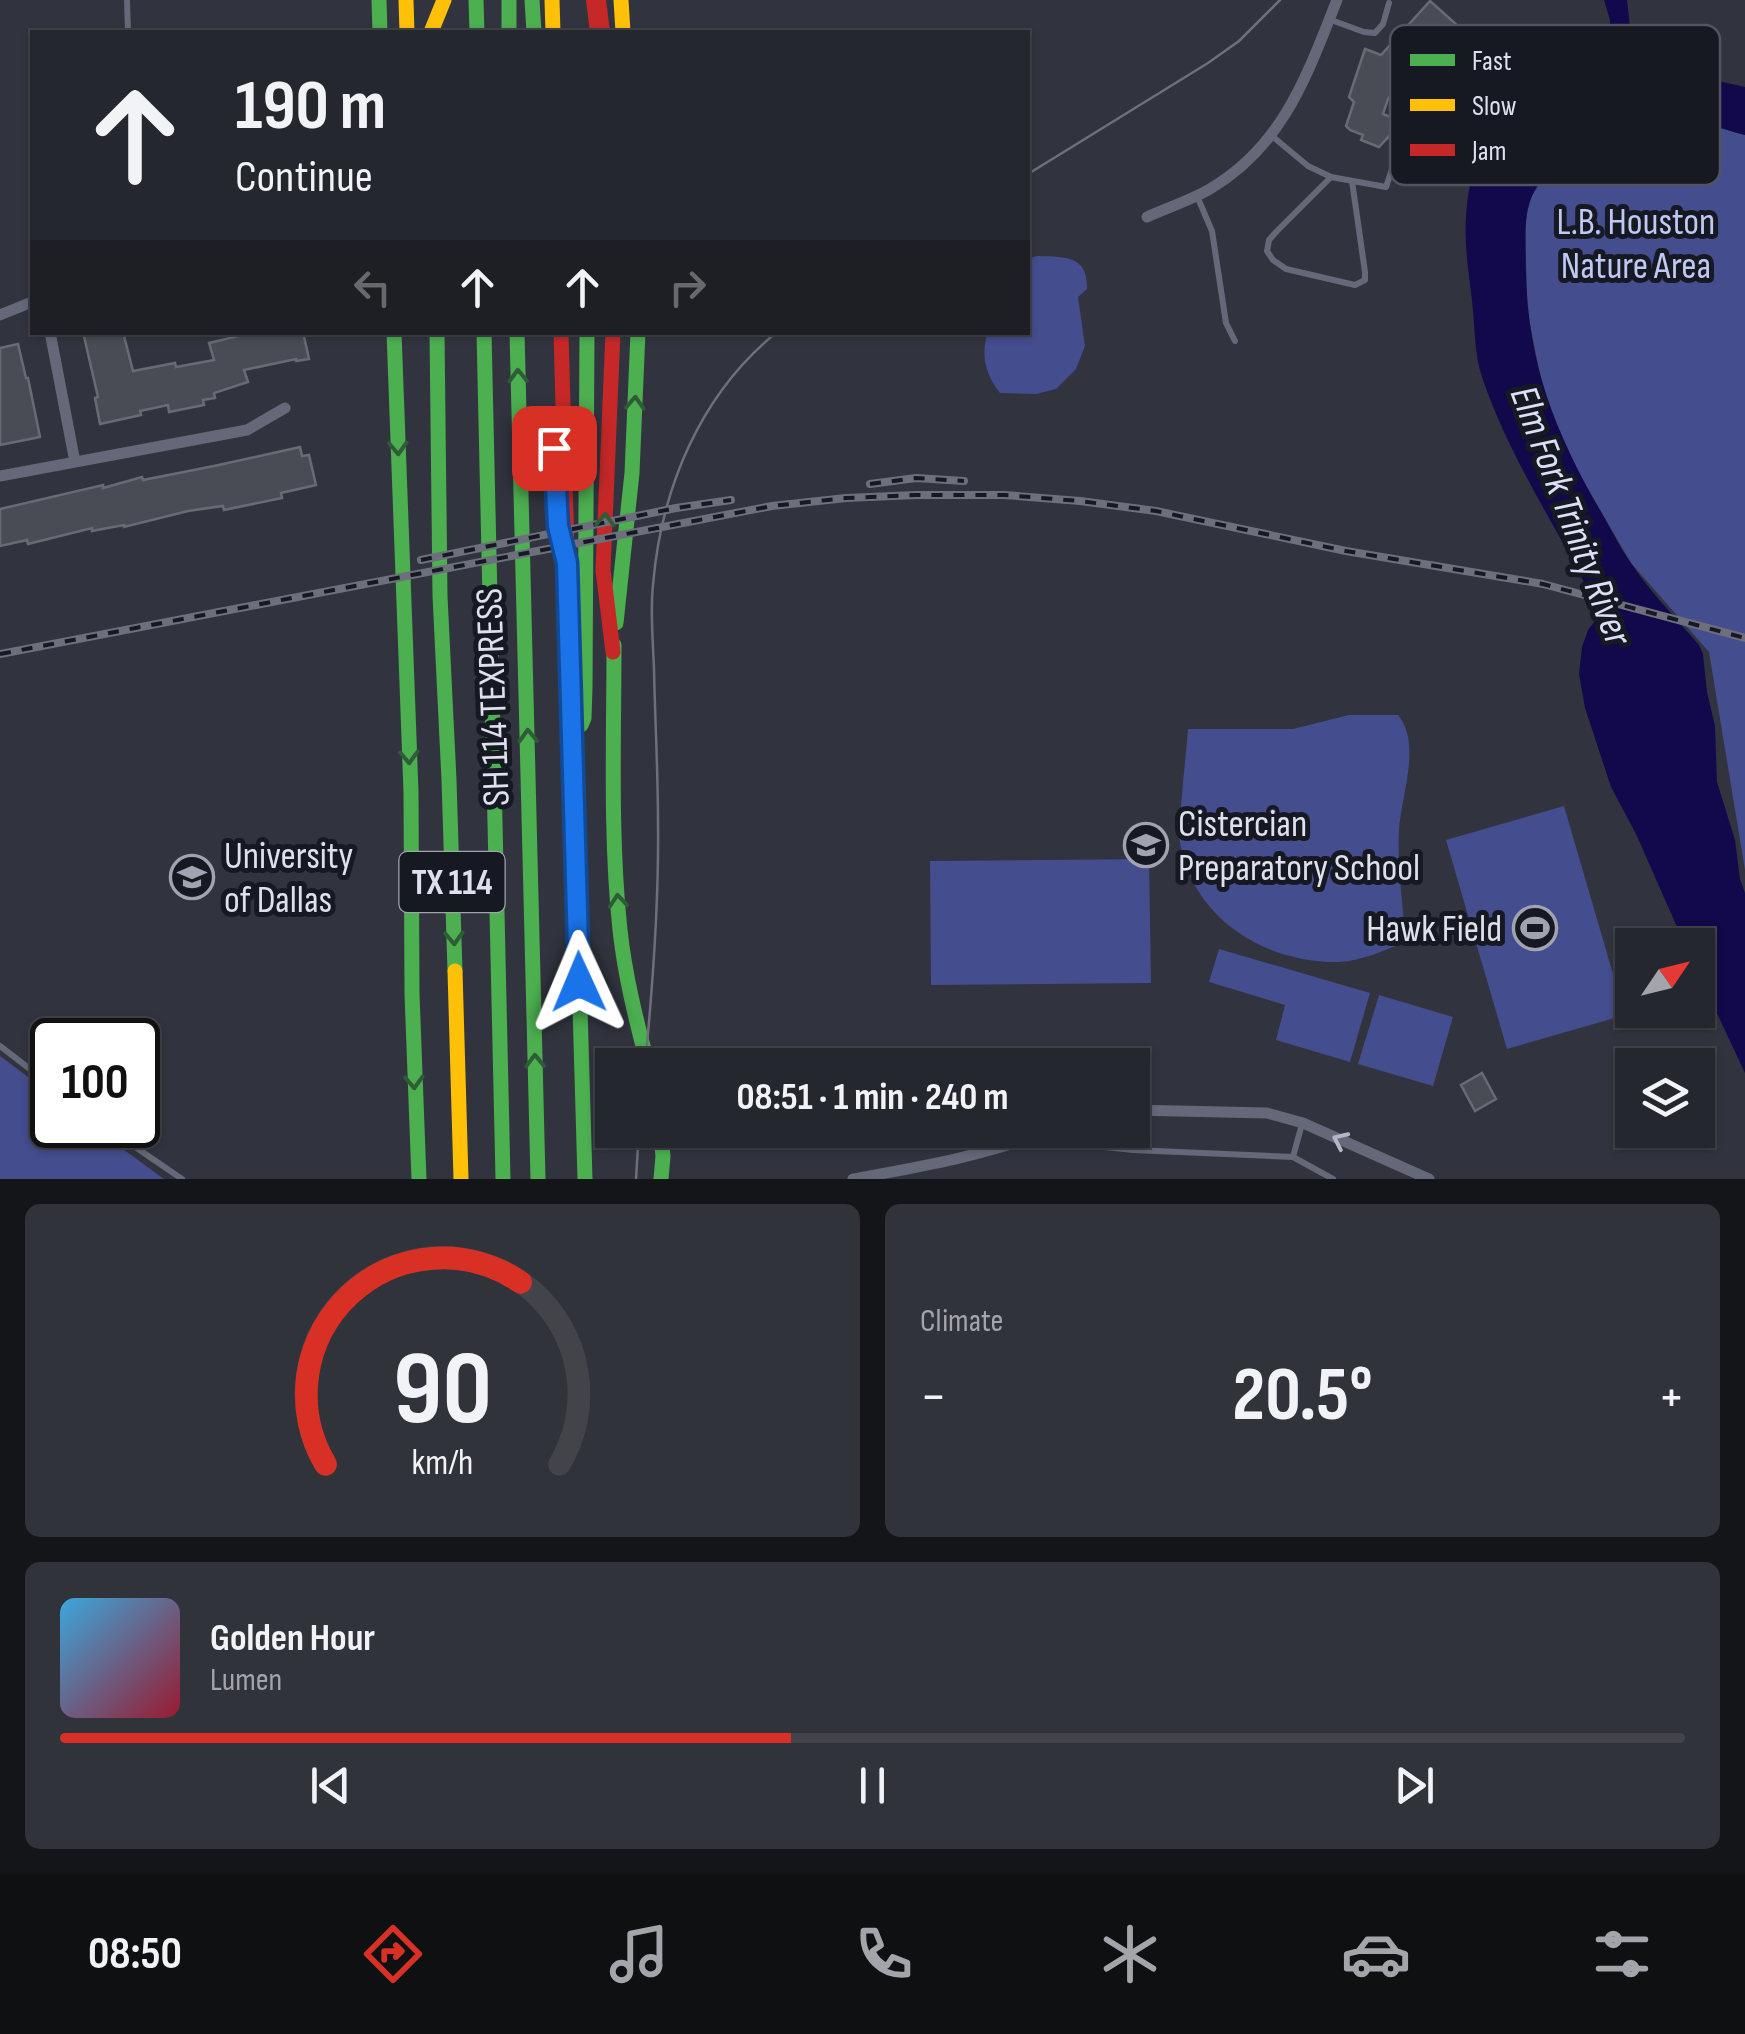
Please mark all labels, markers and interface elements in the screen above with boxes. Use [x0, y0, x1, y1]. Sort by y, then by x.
legend [1390, 25, 1720, 185]
text: Fast [1472, 45, 1511, 78]
text: 190 m [235, 65, 386, 149]
icon: ahead [70, 70, 200, 200]
text: Slow [1472, 90, 1517, 123]
text: Jam [1471, 135, 1507, 168]
text: Continue [235, 150, 373, 205]
park label: L.B. Houston Nature Area [1557, 200, 1715, 289]
icon: left [345, 260, 400, 315]
icon: ahead [450, 260, 505, 315]
icon: ahead [555, 260, 610, 315]
icon: right [660, 260, 715, 315]
one-way arrow [507, 368, 528, 384]
water label: Elm Fork Trinity River [1499, 379, 1642, 654]
one-way arrow [624, 394, 645, 410]
pin [512, 406, 597, 491]
icon: arrive [527, 421, 582, 476]
one-way arrow [388, 441, 409, 457]
one-way arrow [594, 512, 615, 528]
street label: SH 114 TEXPRESS [467, 587, 520, 807]
one-way arrow [517, 728, 538, 744]
one-way arrow [399, 750, 420, 766]
place label: Cistercian Preparatory School [1178, 802, 1420, 891]
school or university icon: Cistercian Preparatory School [1123, 822, 1169, 868]
place label: University of Dallas [224, 834, 354, 923]
road number: TX 114 [400, 852, 504, 912]
school or university icon: University of Dallas [169, 854, 215, 900]
one-way arrow [607, 892, 629, 908]
sports icon: Hawk Field [1512, 905, 1558, 951]
place label: Hawk Field [1366, 907, 1502, 952]
north arrow [1615, 928, 1715, 1028]
map controls [1615, 928, 1715, 1148]
one-way arrow [443, 930, 464, 946]
position arrow [527, 930, 631, 1034]
speed limit sign: 100 [30, 1018, 160, 1148]
button: layers [1615, 1048, 1715, 1148]
one-way arrow [524, 1053, 546, 1068]
one-way arrow [404, 1075, 425, 1091]
text: 08:51 · 1 min · 240 m [737, 1075, 1008, 1120]
one-way arrow [1332, 1132, 1350, 1152]
text: Climate [920, 1302, 1003, 1341]
text: 90 [393, 1328, 492, 1453]
text: 20.5° [1232, 1351, 1373, 1442]
text: − [920, 1364, 947, 1431]
text: + [1658, 1364, 1685, 1431]
text: km/h [412, 1442, 473, 1485]
text: Golden Hour [210, 1616, 375, 1661]
text: Lumen [210, 1661, 282, 1700]
icon: previous [303, 1758, 358, 1813]
icon: pause [845, 1758, 900, 1813]
icon: next [1387, 1758, 1442, 1813]
icon: directions [358, 1919, 428, 1989]
icon: music [604, 1919, 674, 1989]
icon: phone [849, 1919, 919, 1989]
icon: climate [1095, 1919, 1165, 1989]
icon: car [1341, 1919, 1411, 1989]
icon: filters [1587, 1919, 1657, 1989]
text: 08:50 [88, 1927, 182, 1982]

